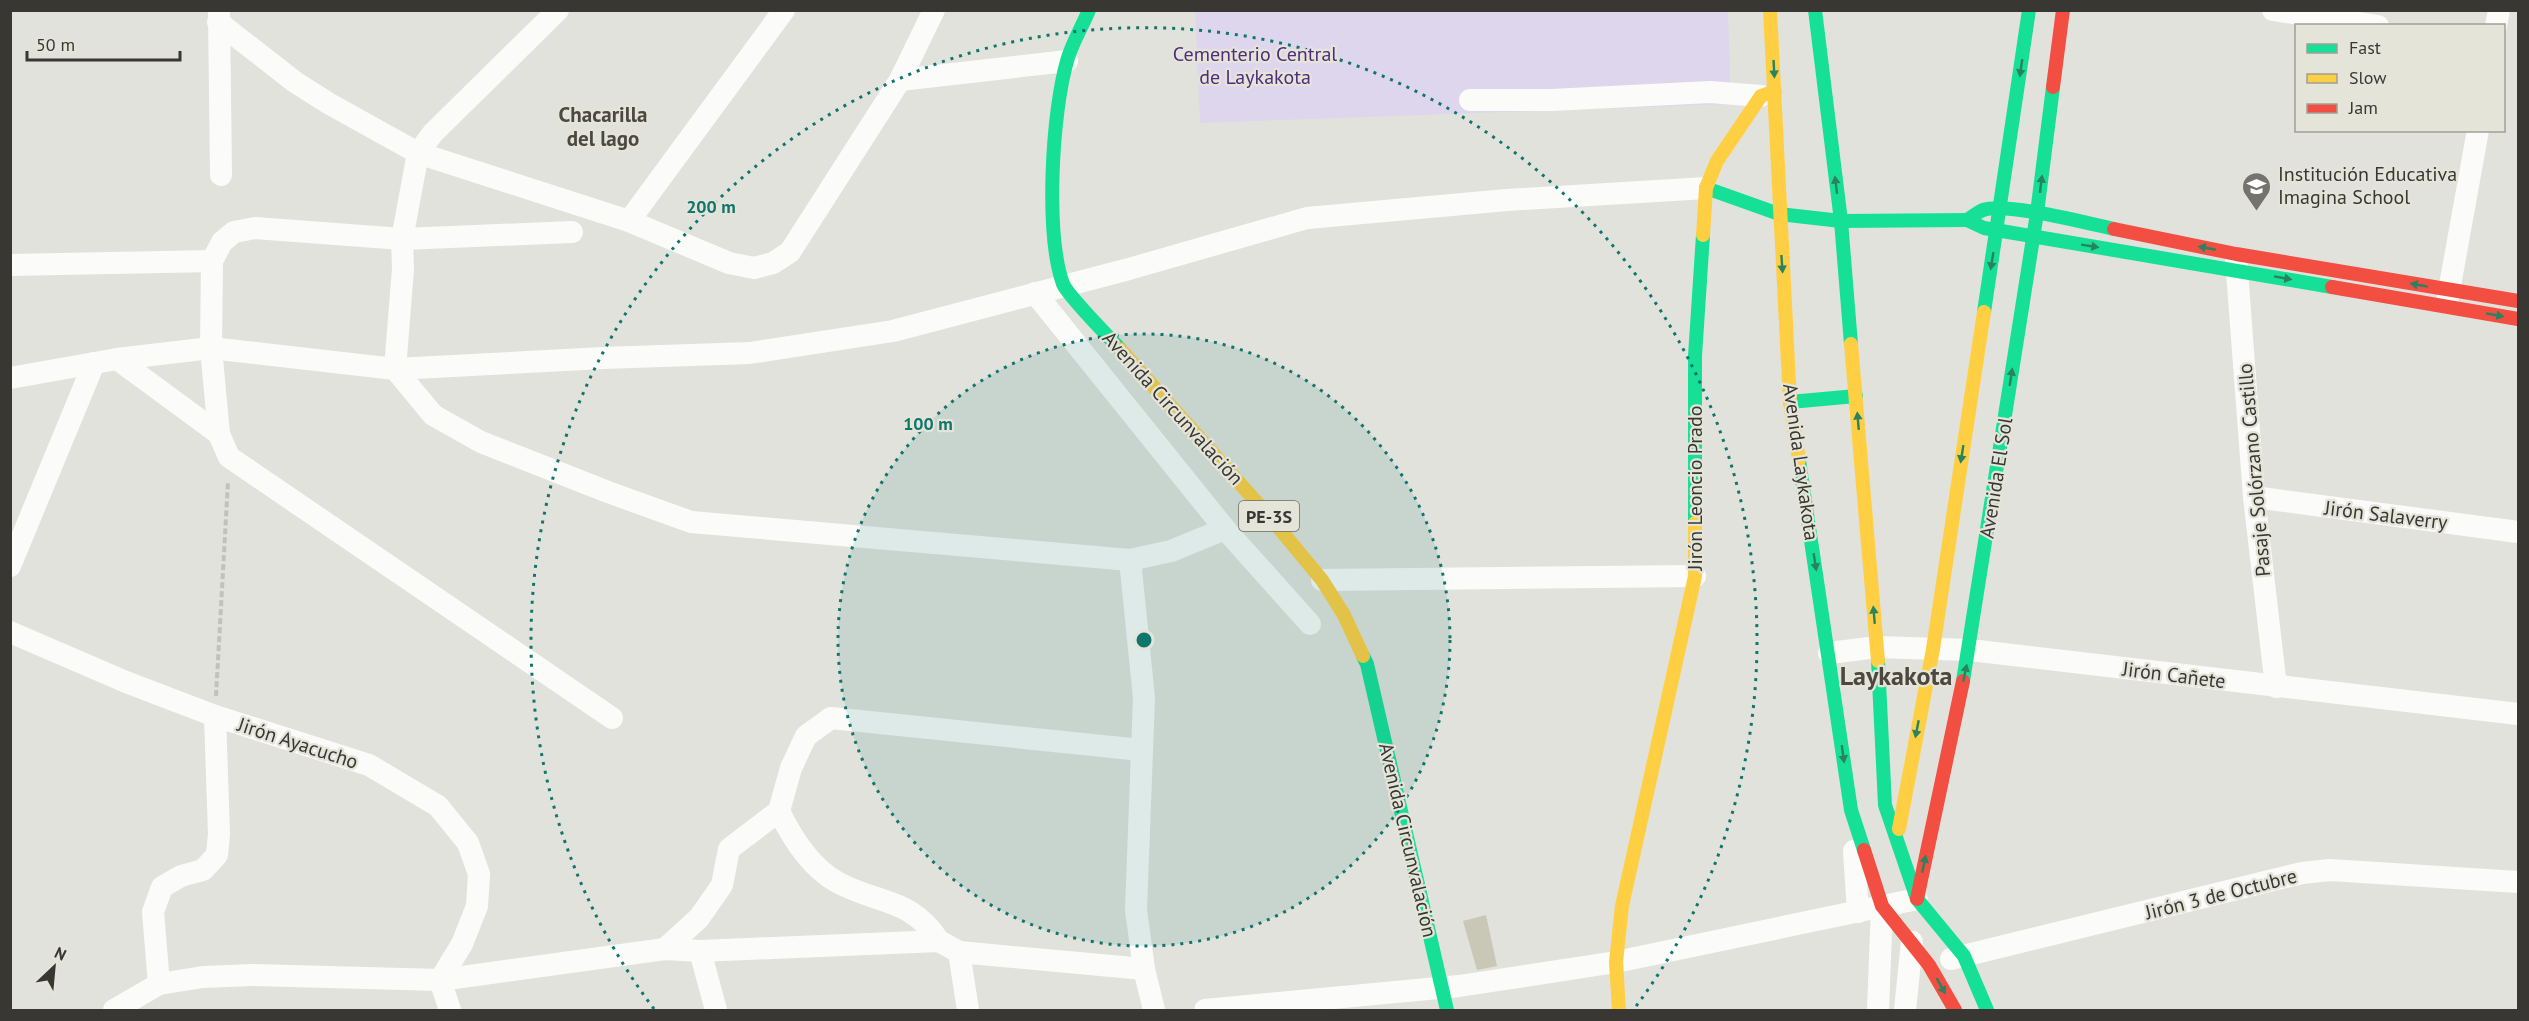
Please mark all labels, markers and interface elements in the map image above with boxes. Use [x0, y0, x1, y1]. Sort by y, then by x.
scale bar [27, 24, 180, 62]
legend [2295, 24, 2505, 132]
text: 50 m [36, 33, 75, 56]
text: Fast [2349, 36, 2381, 59]
park label: Cementerio Central de Laykakota [1173, 41, 1337, 90]
one-way arrow [1769, 59, 1778, 78]
one-way arrow [2016, 59, 2025, 78]
text: Slow [2349, 66, 2387, 89]
text: Jam [2348, 96, 2378, 119]
district label: Chacarilla del lago [559, 101, 647, 152]
place label: Institución Educativa Imagina School [2278, 161, 2457, 210]
school or university icon: Institución Educativa Imagina School [2241, 170, 2273, 212]
one-way arrow [1832, 175, 1841, 194]
one-way arrow [2036, 175, 2045, 194]
text: 200 m [686, 195, 736, 218]
one-way arrow [2081, 242, 2100, 251]
one-way arrow [2197, 243, 2216, 252]
one-way arrow [1987, 252, 1996, 271]
one-way arrow [1777, 254, 1786, 273]
one-way arrow [2273, 274, 2292, 283]
one-way arrow [2410, 280, 2429, 289]
one-way arrow [2486, 311, 2505, 320]
street label: Avenida Circunvalación [1097, 326, 1249, 490]
street label: Pasaje Solórzano Castillo [2232, 362, 2276, 578]
one-way arrow [2007, 367, 2016, 386]
street label: Avenida Laykakota [1777, 382, 1825, 542]
street label: Jirón Leoncio Prado [1682, 406, 1708, 571]
one-way arrow [1853, 411, 1863, 430]
text: 100 m [903, 412, 953, 435]
street label: Avenida El Sol [1974, 416, 2018, 540]
one-way arrow [1958, 445, 1967, 464]
street label: Jirón Salaverry [2322, 494, 2450, 536]
road number: PE-3S [1239, 501, 1299, 531]
one-way arrow [1811, 552, 1820, 571]
one-way arrow [1869, 605, 1879, 624]
centre of rings [1134, 630, 1154, 650]
street label: Jirón Cañete [2120, 656, 2227, 694]
district label: Laykakota [1840, 659, 1952, 692]
one-way arrow [1961, 664, 1970, 683]
street label: Jirón Ayacucho [234, 711, 361, 775]
one-way arrow [1912, 720, 1921, 739]
street label: Avenida Circunvalación [1373, 740, 1443, 940]
one-way arrow [1839, 745, 1848, 764]
one-way arrow [1920, 854, 1929, 873]
street label: Jirón 3 de Octubre [2141, 863, 2300, 926]
north arrow [24, 937, 84, 997]
text: N [51, 942, 70, 965]
one-way arrow [1936, 978, 1946, 995]

